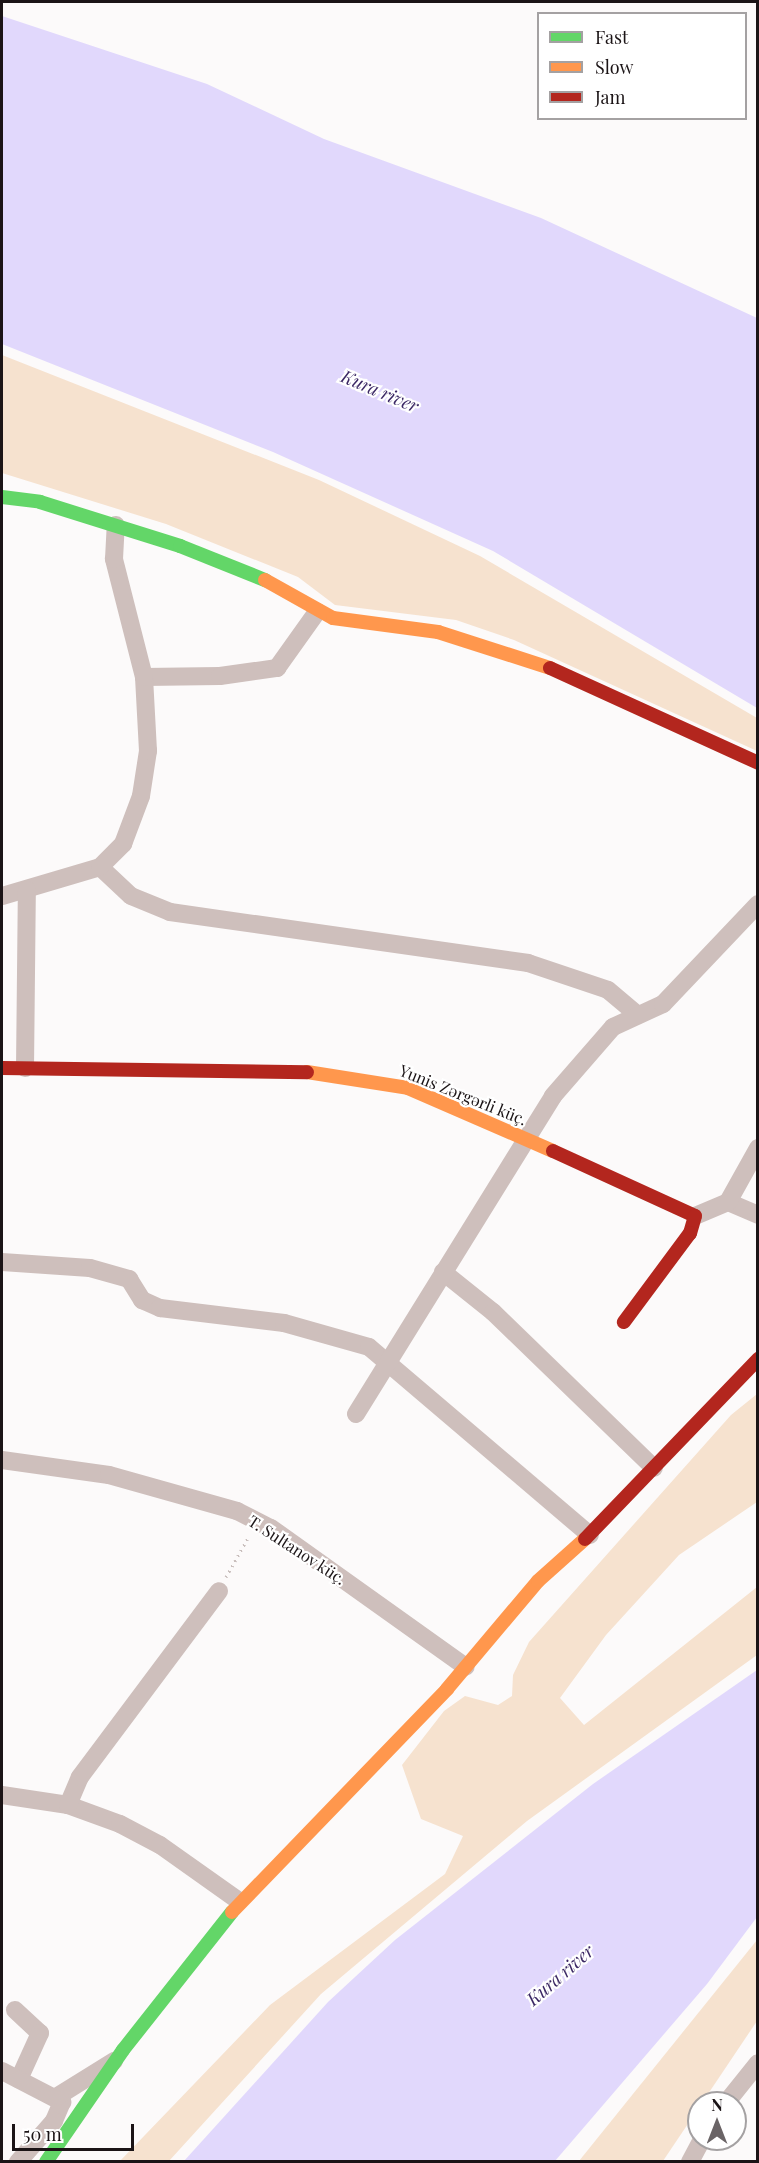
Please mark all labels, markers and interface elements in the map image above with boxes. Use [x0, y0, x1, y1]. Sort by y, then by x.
legend [537, 12, 747, 120]
text: Fast [595, 25, 628, 49]
text: Slow [595, 55, 633, 79]
text: Jam [595, 85, 625, 109]
water label: Kura river [338, 365, 422, 417]
street label: Yunis Zərgərli küç. [396, 1061, 530, 1129]
street label: T. Sultanov küç. [244, 1511, 350, 1589]
water label: Kura river [522, 1940, 598, 2010]
north arrow [687, 2091, 747, 2151]
text: N [711, 2094, 723, 2115]
scale bar [15, 2112, 136, 2150]
text: 50 m [23, 2122, 62, 2146]

